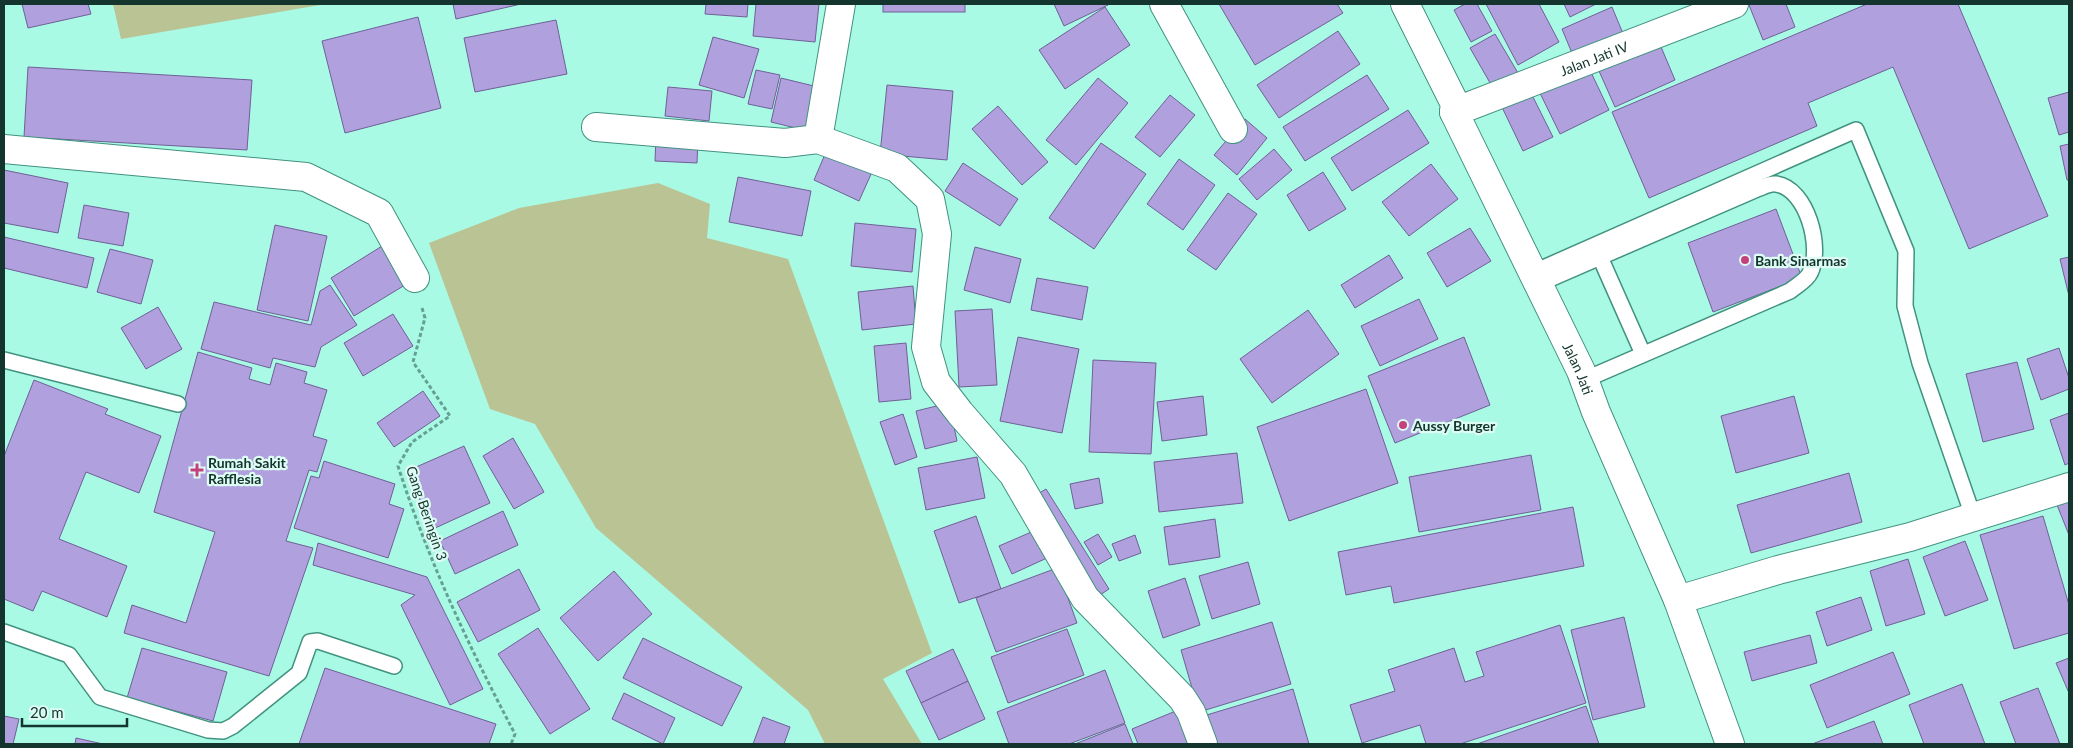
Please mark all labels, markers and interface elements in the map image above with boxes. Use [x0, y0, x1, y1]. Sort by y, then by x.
street label: Jalan Jati IV [1557, 37, 1631, 79]
place label: Bank Sinarmas [1755, 252, 1846, 269]
marker: Bank Sinarmas [1739, 254, 1751, 266]
street label: Jalan Jati [1560, 340, 1597, 397]
place label: Aussy Burger [1412, 417, 1496, 434]
marker: Aussy Burger [1397, 419, 1409, 431]
place label: Rumah Sakit Rafflesia [208, 454, 286, 487]
marker: Rumah Sakit Rafflesia [190, 463, 204, 477]
street label: Gang Beringin 3 [403, 464, 451, 562]
scale bar [22, 696, 128, 728]
text: 20 m [30, 703, 64, 721]

